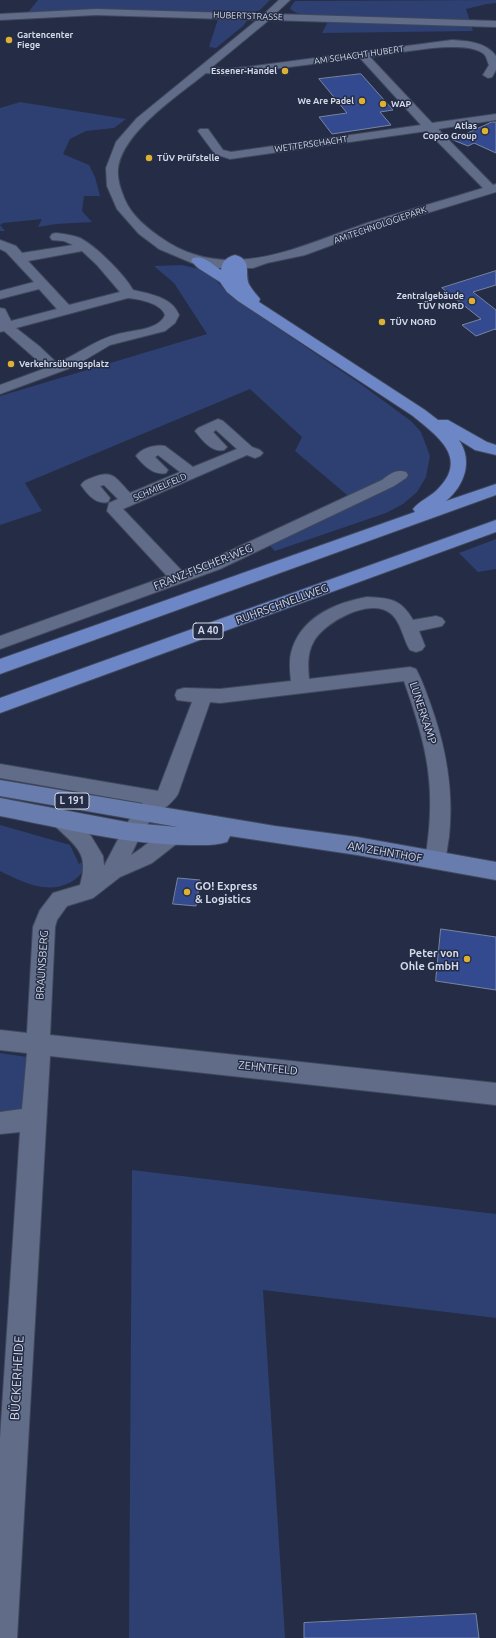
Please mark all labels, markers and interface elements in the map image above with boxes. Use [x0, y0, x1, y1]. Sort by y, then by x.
street label: HUBERTSTRASSE [213, 9, 283, 23]
place label: Gartencenter Fiege [17, 30, 73, 51]
marker: Gartencenter Fiege [4, 35, 14, 45]
street label: AM SCHACHT HUBERT [313, 43, 405, 67]
place label: Essener-Handel [211, 66, 277, 76]
marker: Essener-Handel [280, 66, 290, 76]
place label: We Are Padel [297, 96, 354, 106]
marker: We Are Padel [357, 96, 367, 106]
marker: WAP [378, 99, 388, 109]
place label: WAP [391, 99, 411, 109]
place label: Atlas Copco Group [423, 121, 477, 142]
marker: Atlas Copco Group [480, 126, 490, 136]
street label: WETTERSCHACHT [274, 134, 348, 154]
marker: TÜV Prüfstelle [144, 153, 154, 163]
place label: TÜV Prüfstelle [157, 153, 219, 163]
street label: AM TECHNOLOGIEPARK [332, 204, 428, 246]
place label: Zentralgebäude TÜV NORD [397, 291, 464, 312]
marker: Zentralgebäude TÜV NORD [467, 296, 477, 306]
marker: TÜV NORD [377, 317, 387, 327]
place label: TÜV NORD [390, 317, 436, 327]
marker: Verkehrsübungsplatz [6, 359, 16, 369]
place label: Verkehrsübungsplatz [19, 359, 109, 369]
street label: SCHMIELFELD [132, 471, 188, 503]
street label: FRANZ-FISCHER-WEG [152, 541, 254, 593]
street label: RUHRSCHNELLWEG [234, 581, 330, 627]
road number: A 40 [193, 623, 223, 639]
street label: LUNERKAMP [407, 680, 439, 746]
road number: L 191 [55, 793, 89, 809]
street label: AM ZEHNTHOF [347, 839, 423, 865]
place label: GO! Express & Logistics [195, 879, 257, 905]
marker: GO! Express & Logistics [182, 887, 192, 897]
street label: BRAUNSBERG [33, 930, 51, 1000]
place label: Peter von Ohle GmbH [400, 946, 459, 972]
marker: Peter von Ohle GmbH [462, 954, 472, 964]
street label: ZEHNTFELD [238, 1058, 298, 1078]
street label: BÜCKERHEIDE [7, 1335, 27, 1421]

